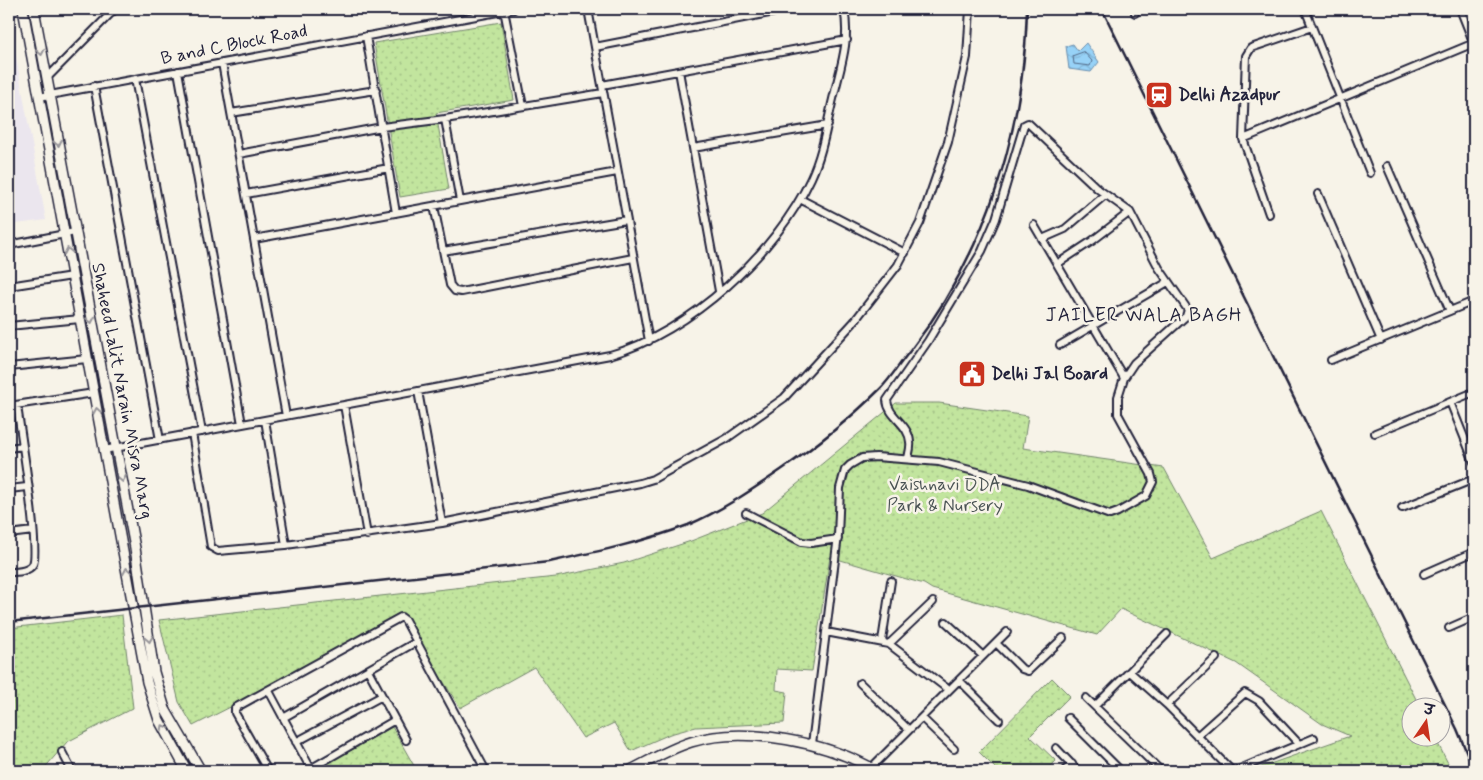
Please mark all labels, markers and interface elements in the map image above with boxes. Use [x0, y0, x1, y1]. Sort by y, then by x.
street label: B and C Block Road [159, 19, 309, 71]
one-way arrow [36, 47, 46, 56]
station icon: Delhi Azadpur [1144, 80, 1174, 110]
place label: Delhi Azadpur [1178, 83, 1281, 107]
one-way arrow [52, 138, 63, 147]
one-way arrow [63, 247, 73, 256]
street label: Shaheed Lalit Narain Misra Marg [85, 261, 159, 521]
district label: JAILER WALA BAGH [1046, 303, 1242, 328]
one-way arrow [86, 315, 96, 324]
public building icon: Delhi Jal Board [957, 359, 987, 389]
place label: Delhi Jal Board [991, 362, 1108, 386]
one-way arrow [93, 407, 103, 415]
park label: Vaishnavi DDA Park & Nursery [887, 473, 1003, 518]
one-way arrow [116, 475, 126, 484]
one-way arrow [122, 566, 132, 575]
one-way arrow [144, 635, 154, 644]
north arrow [1400, 698, 1450, 748]
text: उ [1420, 700, 1437, 721]
one-way arrow [160, 725, 170, 734]

